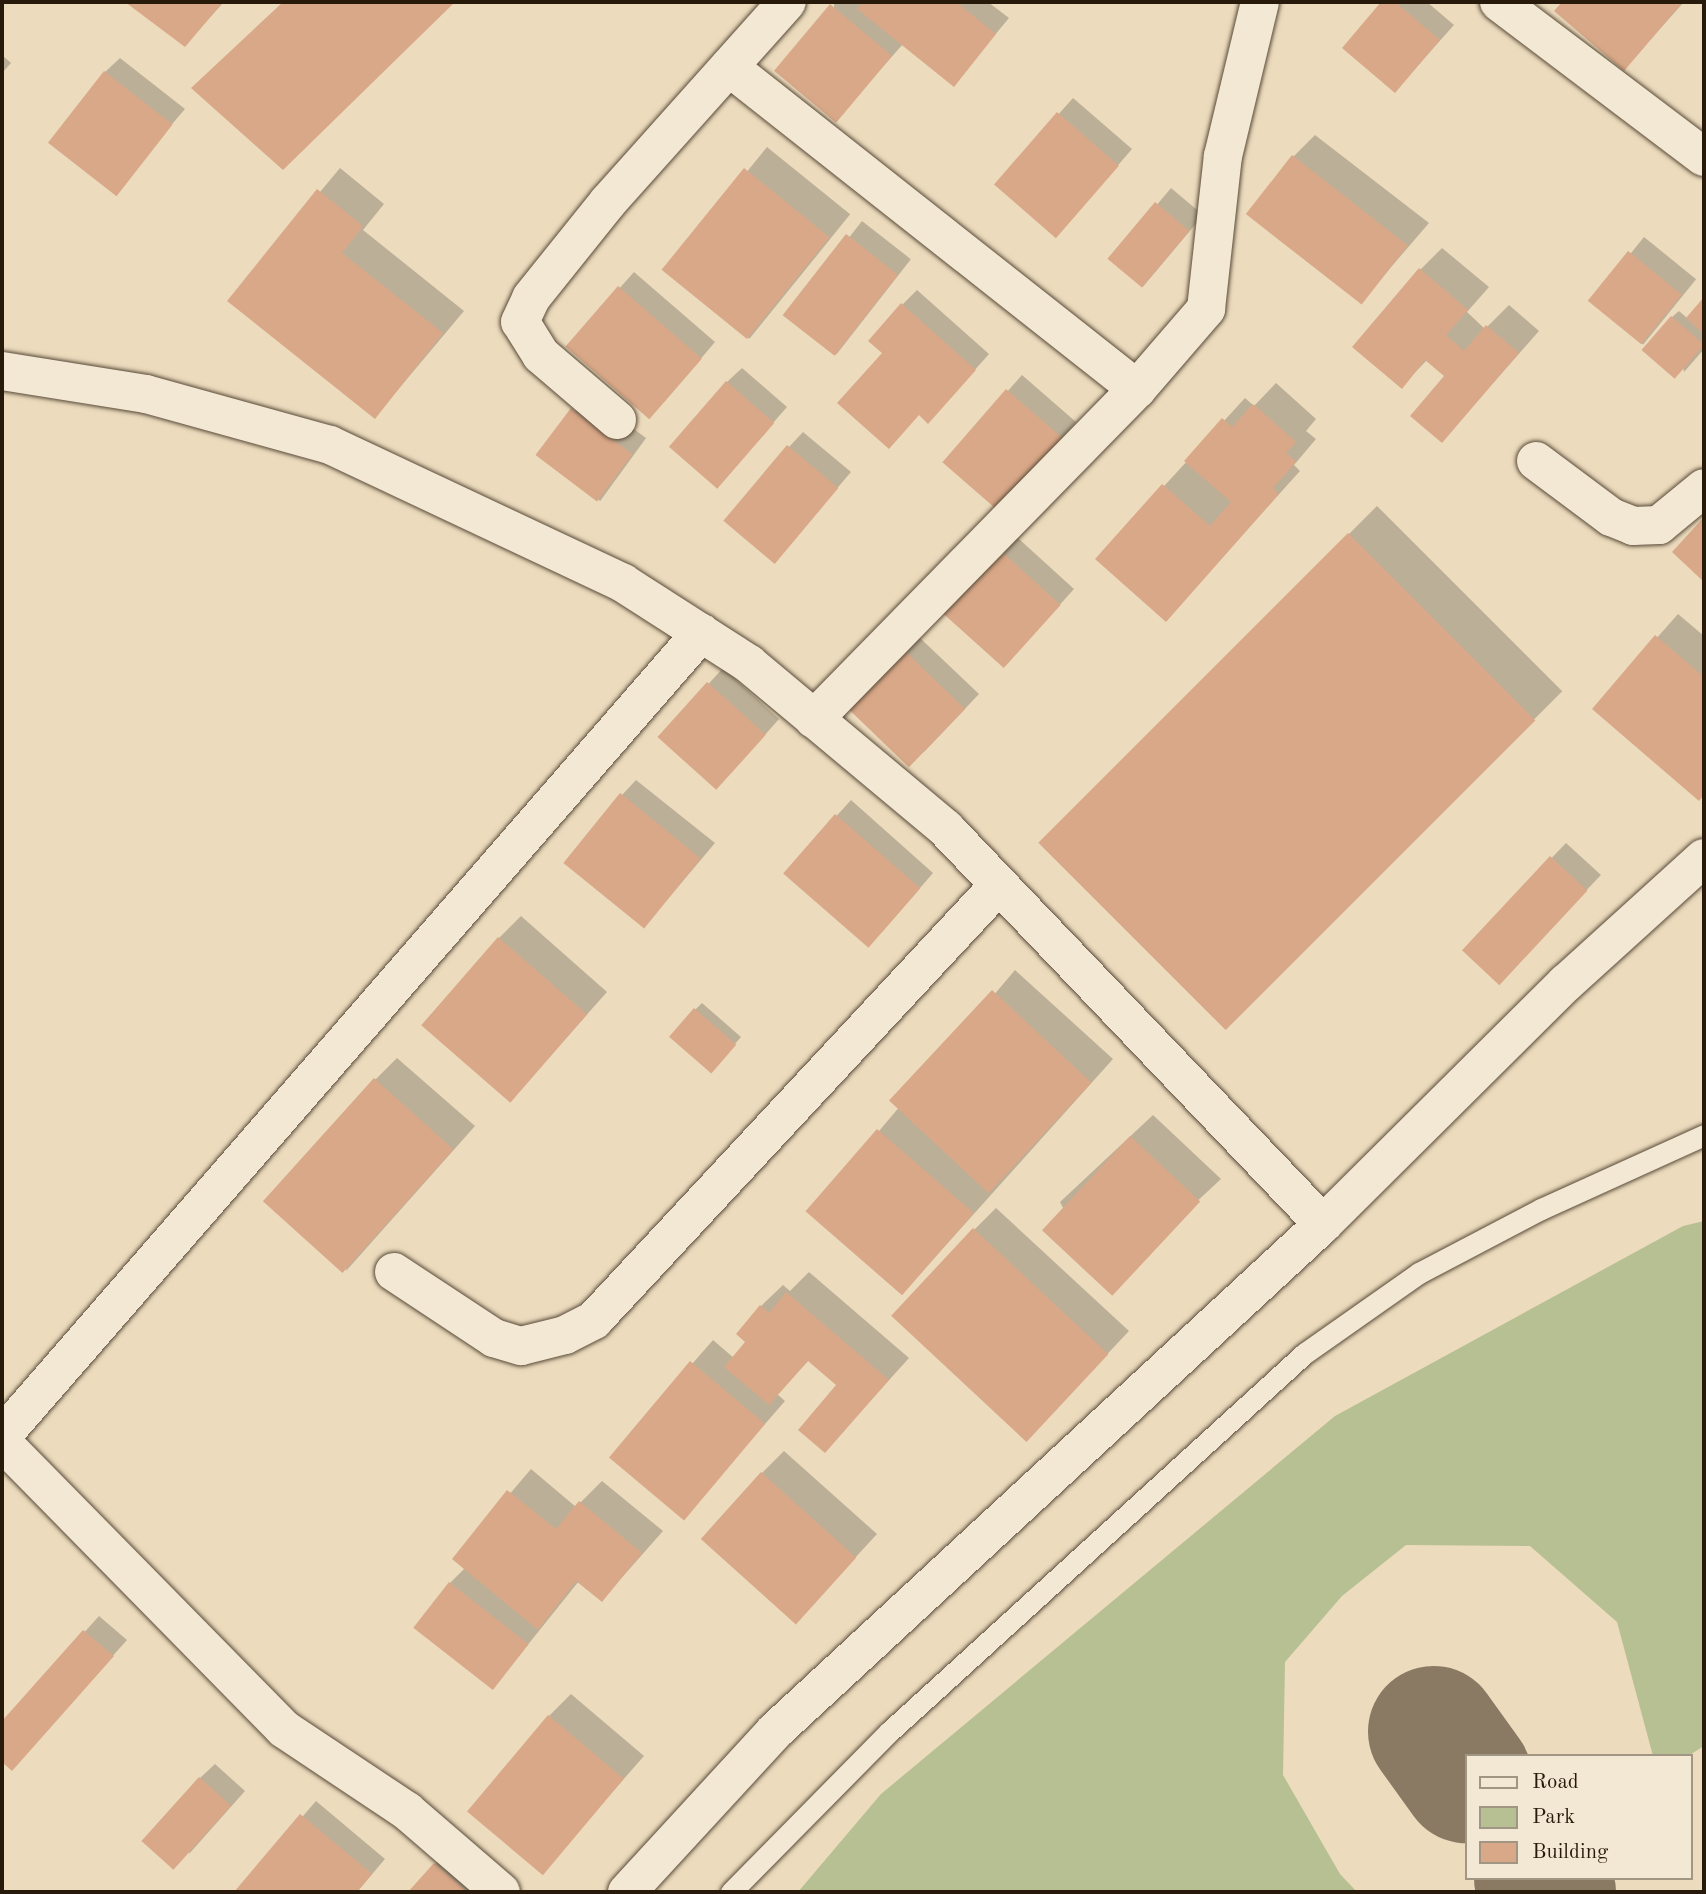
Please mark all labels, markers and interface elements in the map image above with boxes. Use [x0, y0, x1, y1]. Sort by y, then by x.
legend [1464, 1754, 1692, 1880]
text: Road [1532, 1772, 1579, 1793]
text: Park [1532, 1807, 1575, 1828]
text: Building [1532, 1842, 1608, 1863]

